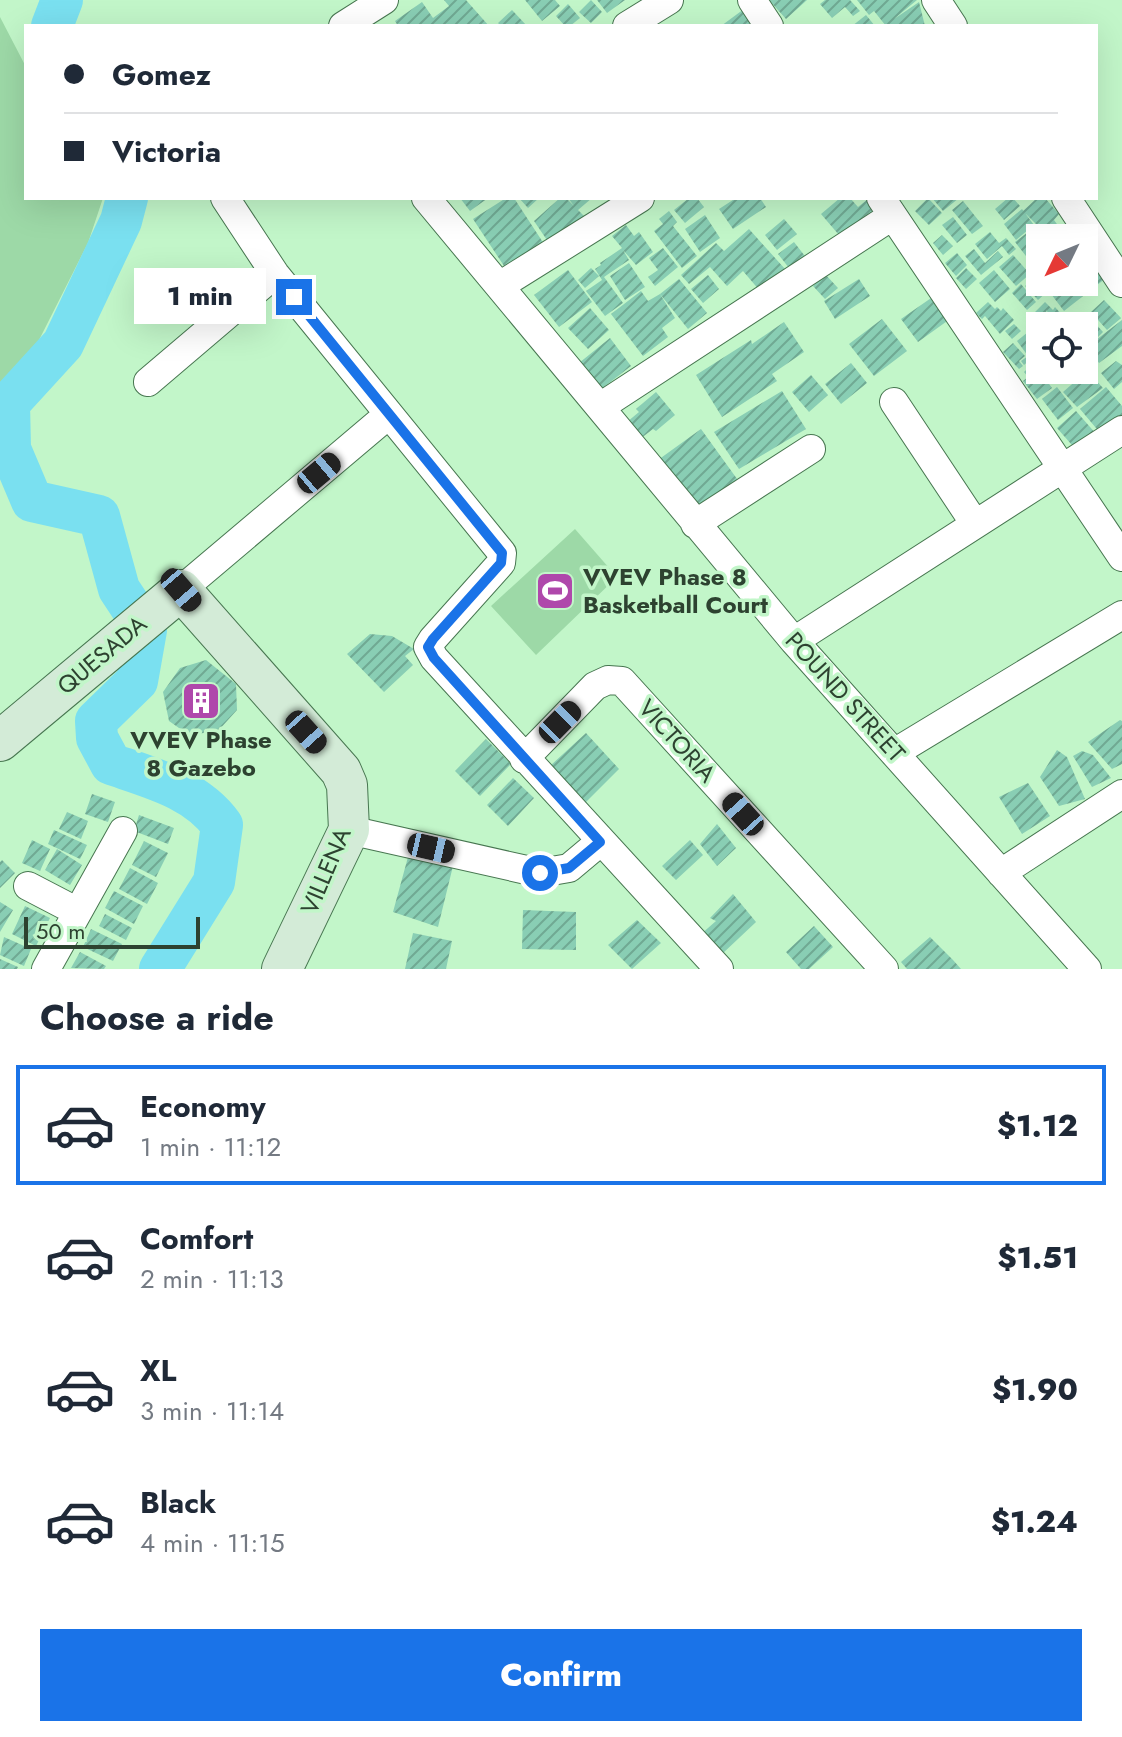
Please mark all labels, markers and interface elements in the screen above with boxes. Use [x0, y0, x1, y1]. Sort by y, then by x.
text: Gomez [112, 53, 211, 96]
text: Victoria [112, 130, 221, 173]
north arrow [1026, 224, 1098, 296]
map controls [1026, 224, 1098, 384]
callout: 1 min [134, 269, 266, 325]
text: 1 min [167, 277, 233, 315]
route end [276, 279, 312, 315]
button: locate [1026, 312, 1098, 384]
car [293, 448, 345, 498]
place label: VVEV Phase 8 Basketball Court [582, 559, 768, 622]
car [156, 564, 206, 616]
sports icon: VVEV Phase 8 Basketball Court [534, 570, 576, 612]
street label: QUESADA [49, 607, 154, 703]
street label: POUND STREET [777, 624, 913, 770]
building icon: VVEV Phase 8 Gazebo [180, 680, 222, 722]
street label: VICTORIA [630, 691, 724, 790]
car [535, 697, 585, 747]
car [281, 706, 331, 758]
place label: VVEV Phase 8 Gazebo [129, 722, 272, 785]
car [718, 788, 768, 840]
street label: VILLENA [292, 822, 359, 920]
car [405, 831, 457, 865]
route start [522, 855, 558, 891]
scale bar [24, 913, 200, 949]
text: 50 m [36, 915, 85, 947]
text: Choose a ride [40, 991, 274, 1043]
text: Economy [140, 1085, 266, 1128]
icon: car [44, 1089, 116, 1161]
text: $1.12 [997, 1104, 1078, 1147]
text: 1 min · 11:12 [140, 1128, 281, 1166]
text: Comfort [140, 1217, 253, 1260]
icon: car [44, 1221, 116, 1293]
text: $1.51 [997, 1236, 1078, 1279]
text: 2 min · 11:13 [140, 1260, 284, 1298]
text: XL [140, 1349, 176, 1392]
icon: car [44, 1353, 116, 1425]
text: $1.90 [992, 1368, 1078, 1411]
text: 3 min · 11:14 [140, 1392, 284, 1430]
text: Black [140, 1481, 216, 1524]
icon: car [44, 1485, 116, 1557]
text: $1.24 [991, 1500, 1078, 1543]
text: 4 min · 11:15 [140, 1524, 285, 1562]
button: Confirm [40, 1629, 1082, 1721]

